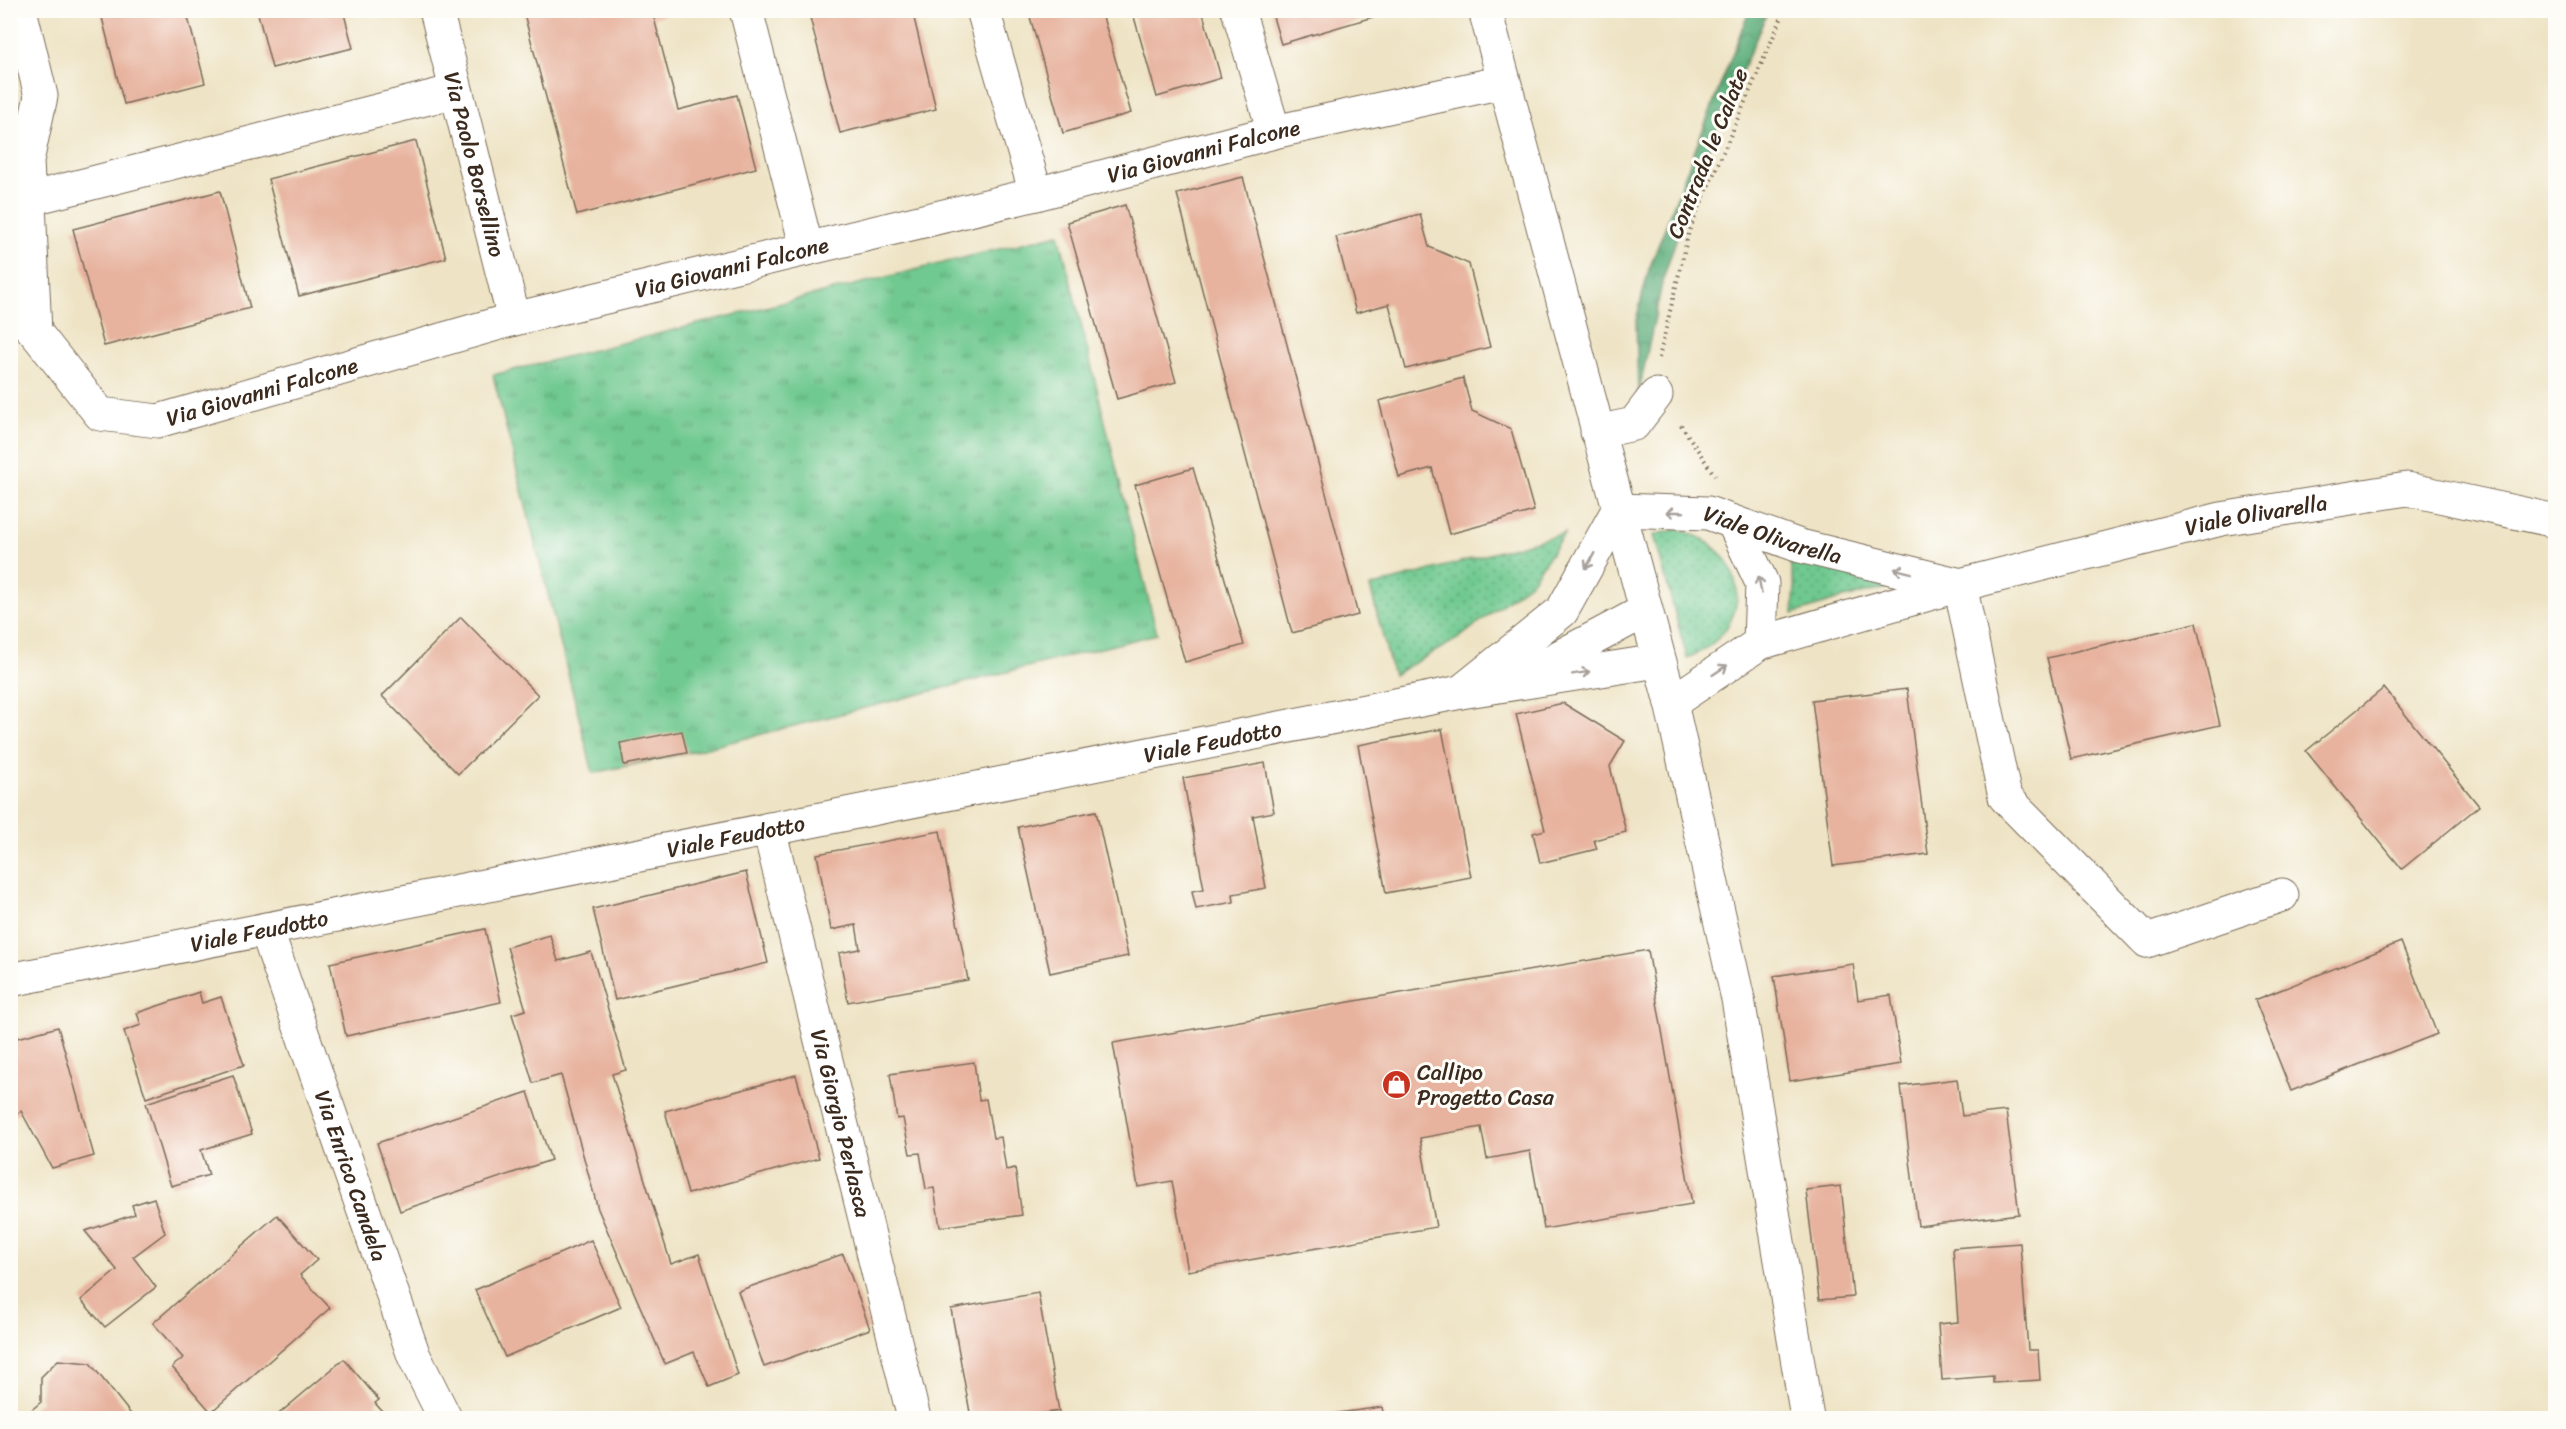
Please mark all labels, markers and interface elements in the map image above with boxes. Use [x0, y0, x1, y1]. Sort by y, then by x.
street label: Contrada le Calate [1655, 62, 1759, 244]
street label: Via Paolo Borsellino [432, 67, 517, 261]
street label: Via Giovanni Falcone [1103, 108, 1304, 195]
street label: Via Giovanni Falcone [631, 225, 833, 309]
street label: Via Giovanni Falcone [162, 346, 363, 438]
street label: Viale Olivarella [2181, 483, 2330, 547]
street label: Viale Olivarella [1698, 494, 1846, 575]
one-way arrow [1665, 506, 1685, 518]
one-way arrow [1584, 552, 1596, 569]
one-way arrow [1894, 565, 1913, 577]
one-way arrow [1754, 576, 1765, 595]
one-way arrow [1711, 664, 1727, 676]
one-way arrow [1571, 668, 1590, 679]
street label: Viale Feudotto [1140, 709, 1285, 775]
street label: Viale Feudotto [664, 804, 808, 869]
street label: Viale Feudotto [187, 898, 332, 964]
street label: Via Giorgio Perlasca [799, 1025, 883, 1222]
place label: Callipo Progetto Casa [1417, 1053, 1555, 1117]
shop icon: Callipo Progetto Casa [1380, 1069, 1412, 1101]
street label: Via Enrico Candela [303, 1085, 399, 1267]

